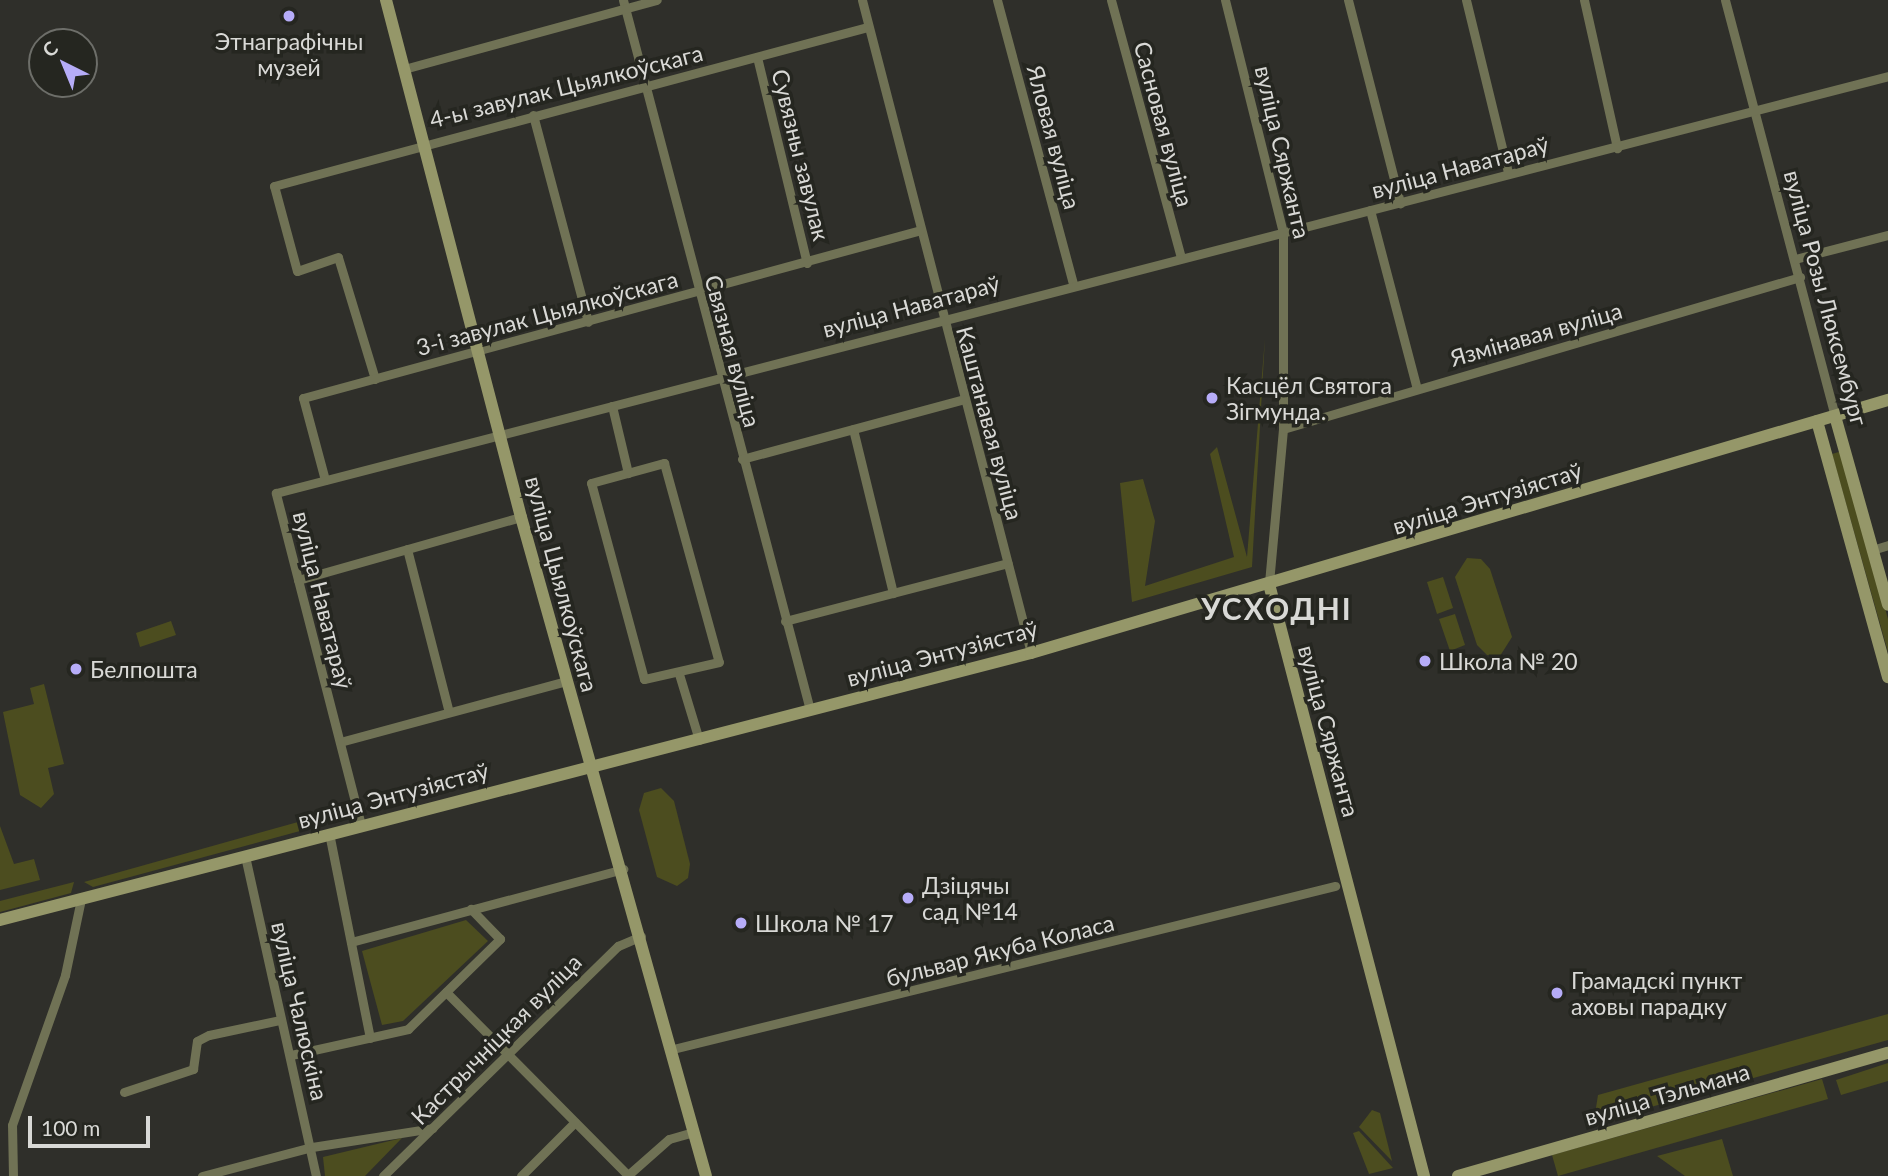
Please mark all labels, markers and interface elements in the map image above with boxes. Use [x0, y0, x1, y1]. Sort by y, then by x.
marker: Этнаграфічны музей [281, 8, 297, 24]
place label: Этнаграфічны музей [215, 27, 363, 81]
north arrow [28, 28, 98, 98]
text: С [37, 36, 62, 61]
street label: Сасновая вуліца [1129, 38, 1199, 210]
street label: 4-ы завулак Цыялкоўскага [427, 39, 705, 133]
street label: Яловая вуліца [1022, 62, 1086, 212]
street label: вуліца Сяржанта [1250, 63, 1316, 241]
street label: Сувязны завулак [766, 66, 836, 244]
street label: вуліца Наватараў [1368, 130, 1552, 204]
street label: вуліца Розы Люксембург [1779, 167, 1873, 429]
street label: 3-і завулак Цыялкоўскага [413, 265, 681, 361]
street label: вуліца Наватараў [819, 269, 1003, 343]
street label: Связная вуліца [699, 272, 767, 430]
street label: Язмінавая вуліца [1447, 296, 1625, 372]
street label: Каштанавая вуліца [951, 323, 1029, 523]
place label: Касцёл Святога Зігмунда. [1226, 371, 1392, 425]
marker: Касцёл Святога Зігмунда. [1204, 390, 1220, 406]
street label: вуліца Энтузіястаў [1389, 456, 1585, 540]
street label: вуліца Цыялкоўскага [520, 473, 604, 695]
street label: вуліца Наватараў [288, 508, 358, 692]
district label: УСХОДНІ [1202, 590, 1352, 626]
street label: вуліца Энтузіястаў [844, 614, 1040, 692]
street label: вуліца Сяржанта [1293, 642, 1365, 820]
place label: Школа № 20 [1439, 647, 1578, 675]
marker: Школа № 20 [1417, 653, 1433, 669]
place label: Белпошта [90, 655, 198, 683]
marker: Белпошта [68, 661, 84, 677]
street label: вуліца Энтузіястаў [295, 756, 491, 834]
place label: Дзіцячы сад №14 [922, 871, 1018, 925]
marker: Дзіцячы сад №14 [900, 890, 916, 906]
street label: бульвар Якуба Коласа [883, 908, 1117, 992]
place label: Школа № 17 [755, 909, 894, 937]
marker: Школа № 17 [733, 915, 749, 931]
street label: вуліца Чалюскіна [266, 919, 334, 1103]
street label: Кастрычніцкая вуліца [405, 948, 587, 1130]
place label: Грамадскі пункт аховы парадку [1571, 966, 1742, 1020]
marker: Грамадскі пункт аховы парадку [1549, 985, 1565, 1001]
street label: вуліца Тэльмана [1581, 1057, 1753, 1131]
scale bar [32, 1102, 154, 1146]
text: 100 m [41, 1115, 100, 1140]

